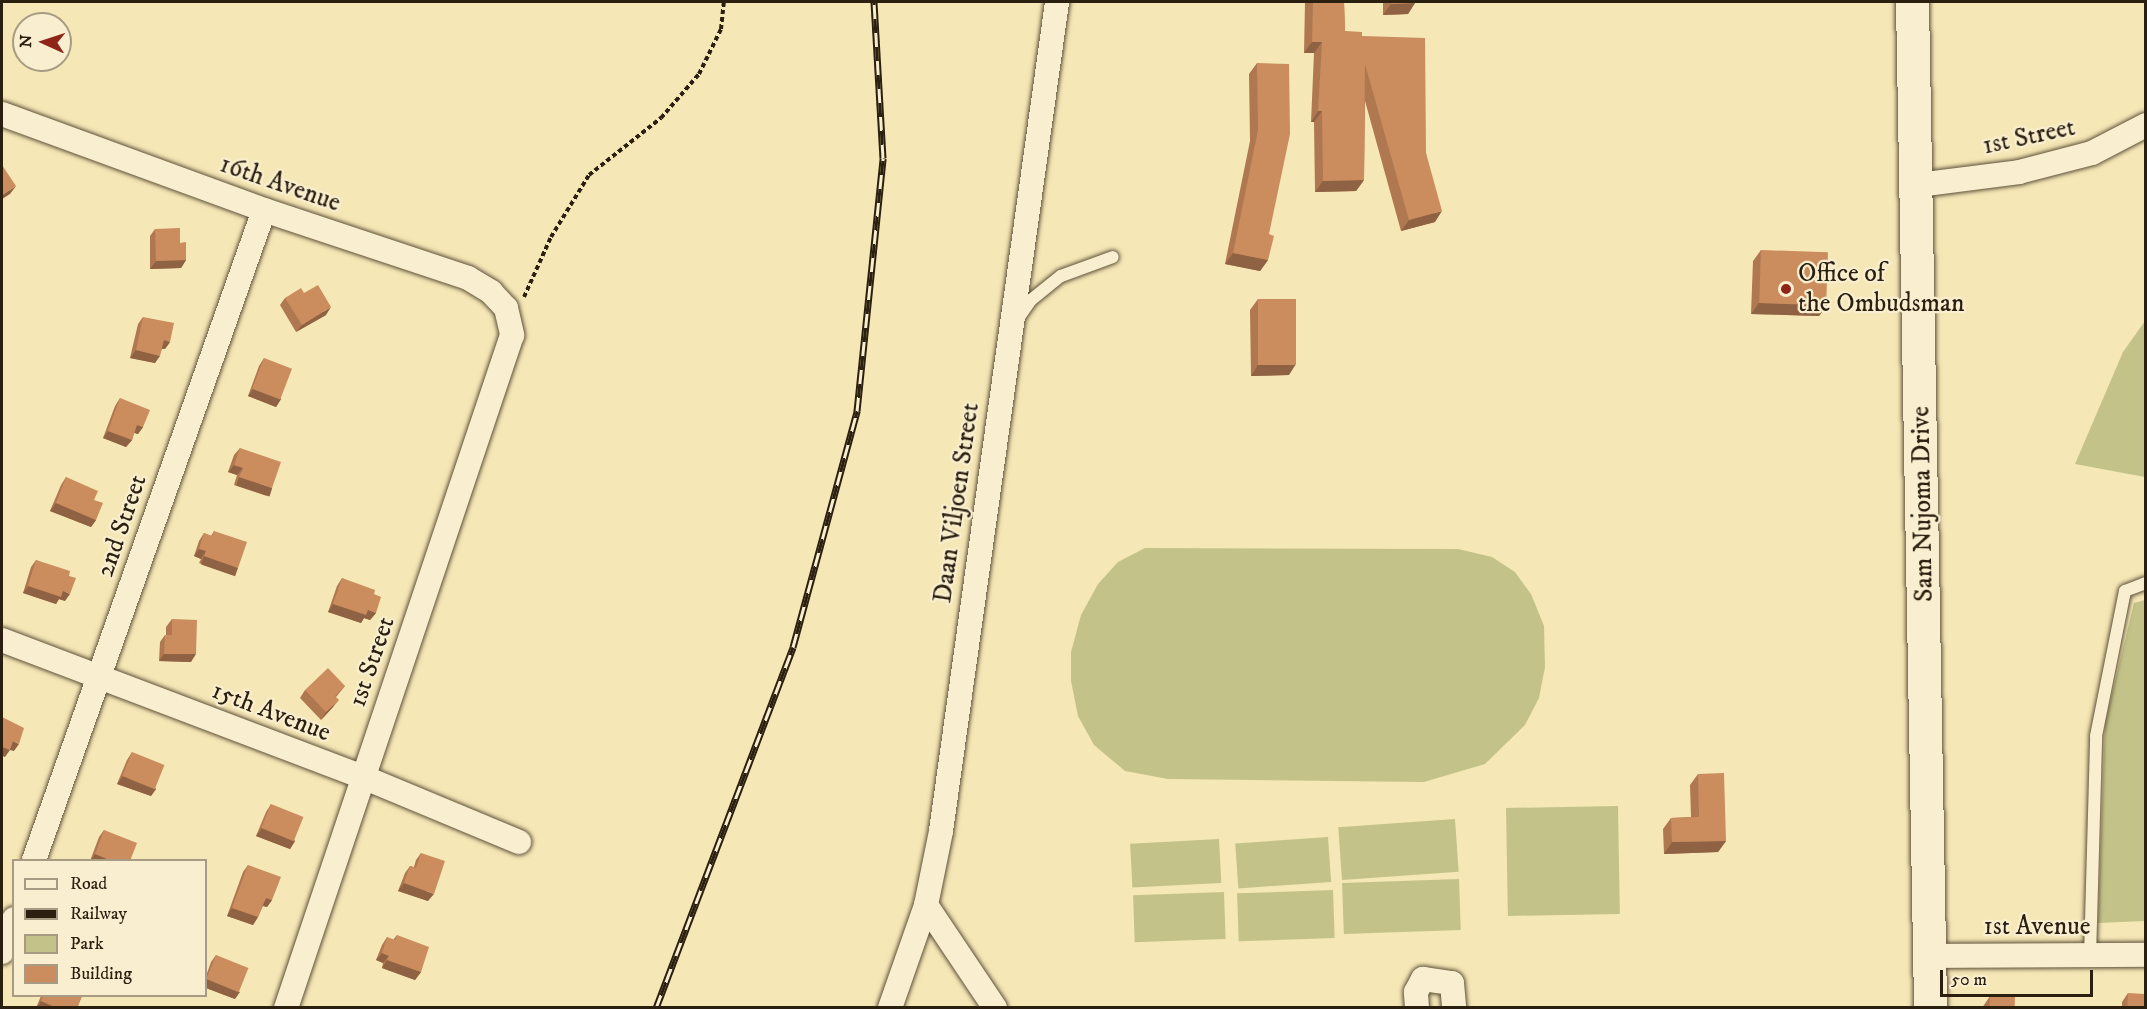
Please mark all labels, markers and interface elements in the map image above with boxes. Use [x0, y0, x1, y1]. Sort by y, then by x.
north arrow [12, 12, 72, 72]
text: N [16, 34, 36, 48]
street label: 1st Street [1980, 112, 2078, 162]
street label: 16th Avenue [216, 149, 344, 219]
place label: Office of the Ombudsman [1798, 258, 1965, 320]
marker: Office of the Ombudsman [1779, 282, 1793, 296]
street label: Daan Viljoen Street [928, 401, 986, 605]
street label: Sam Nujoma Drive [1906, 406, 1940, 602]
street label: 2nd Street [90, 471, 154, 581]
street label: 1st Street [342, 613, 402, 711]
street label: 15th Avenue [207, 675, 335, 749]
legend [12, 859, 207, 997]
text: Road [70, 873, 107, 895]
text: Railway [70, 903, 127, 925]
street label: 1st Avenue [1983, 911, 2091, 943]
text: Park [70, 933, 104, 955]
scale bar [1943, 958, 2096, 996]
text: Building [70, 963, 132, 985]
text: 50 m [1951, 969, 1987, 991]

